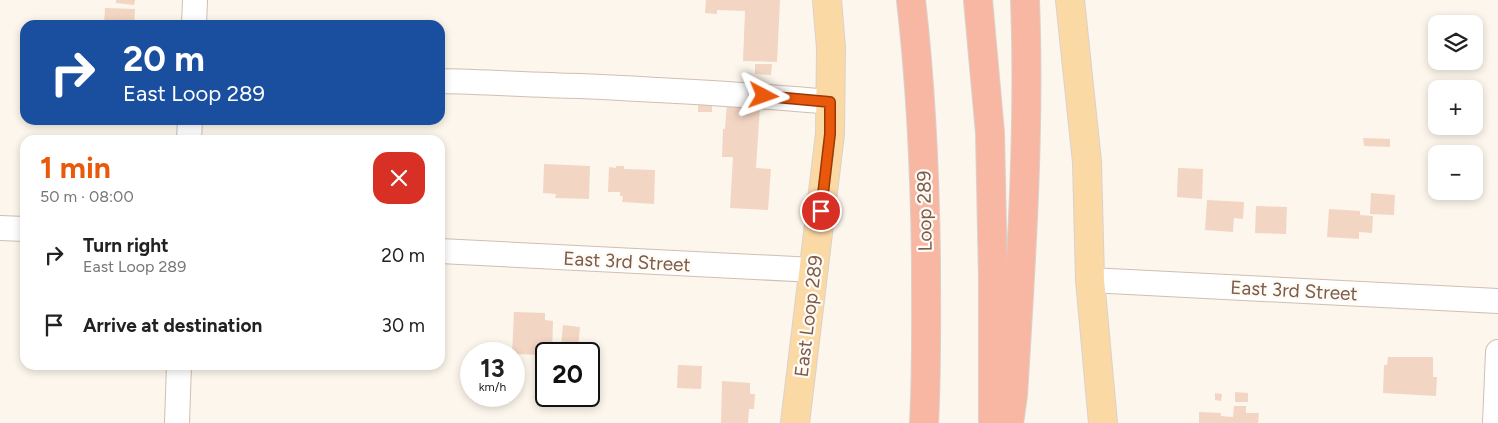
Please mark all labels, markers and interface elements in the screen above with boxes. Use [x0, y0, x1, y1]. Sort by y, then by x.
map controls [1428, 15, 1483, 200]
button: layers [1428, 15, 1483, 70]
text: 20 m [123, 38, 205, 80]
icon: right [40, 40, 105, 105]
position arrow [737, 69, 789, 121]
text: East Loop 289 [123, 80, 265, 107]
button: + [1428, 80, 1483, 135]
button: − [1428, 145, 1483, 200]
text: 1 min [40, 149, 111, 186]
button: close [373, 152, 425, 204]
street label: Loop 289 [912, 170, 937, 252]
text: 50 m · 08:00 [40, 187, 134, 206]
pin [800, 190, 842, 232]
icon: arrive [807, 197, 835, 225]
text: Turn right [83, 234, 169, 257]
icon: right [40, 241, 68, 269]
text: 20 m [381, 244, 425, 267]
street label: East 3rd Street [563, 247, 691, 276]
street label: East Loop 289 [790, 254, 827, 378]
text: East Loop 289 [83, 257, 186, 276]
street label: East 3rd Street [1230, 276, 1358, 305]
icon: arrive [40, 311, 68, 339]
text: Arrive at destination [83, 314, 262, 337]
text: 30 m [382, 314, 425, 337]
speed limit sign: 20 [535, 342, 600, 407]
text: 13 [480, 353, 505, 383]
text: km/h [479, 380, 506, 394]

